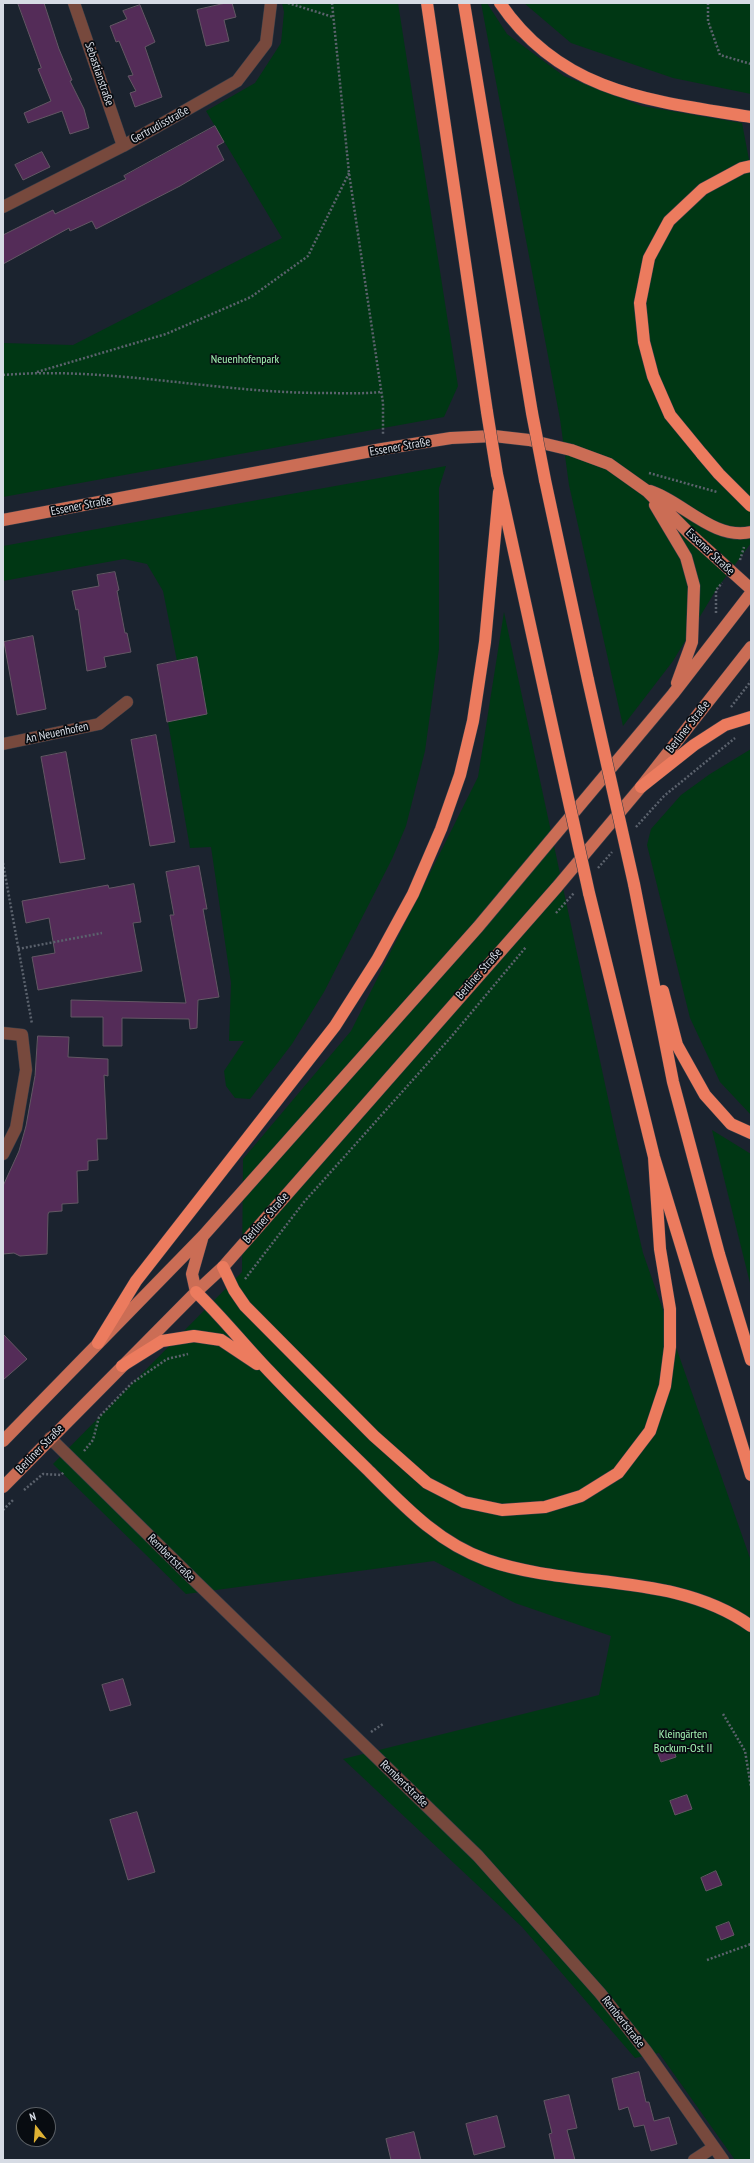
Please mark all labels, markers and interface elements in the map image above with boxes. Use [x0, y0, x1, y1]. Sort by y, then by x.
street label: Sebastianstraße [81, 40, 117, 108]
street label: Gertrudisstraße [128, 103, 192, 147]
park label: Neuenhofenpark [211, 353, 279, 367]
street label: Essener Straße [368, 435, 432, 459]
street label: Essener Straße [49, 493, 113, 519]
street label: Essener Straße [683, 526, 737, 578]
street label: Berliner Straße [663, 698, 713, 756]
street label: An Neuenhofen [24, 719, 90, 747]
street label: Berliner Straße [453, 946, 505, 1002]
street label: Berliner Straße [240, 1190, 292, 1246]
street label: Berliner Straße [13, 1421, 67, 1477]
street label: Rembertstraße [144, 1531, 198, 1585]
park label: Kleingärten Bockum-Ost II [654, 1728, 712, 1756]
street label: Rembertstraße [377, 1758, 431, 1810]
street label: Rembertstraße [598, 1993, 648, 2051]
north arrow [16, 2107, 56, 2147]
text: N [28, 2109, 38, 2124]

